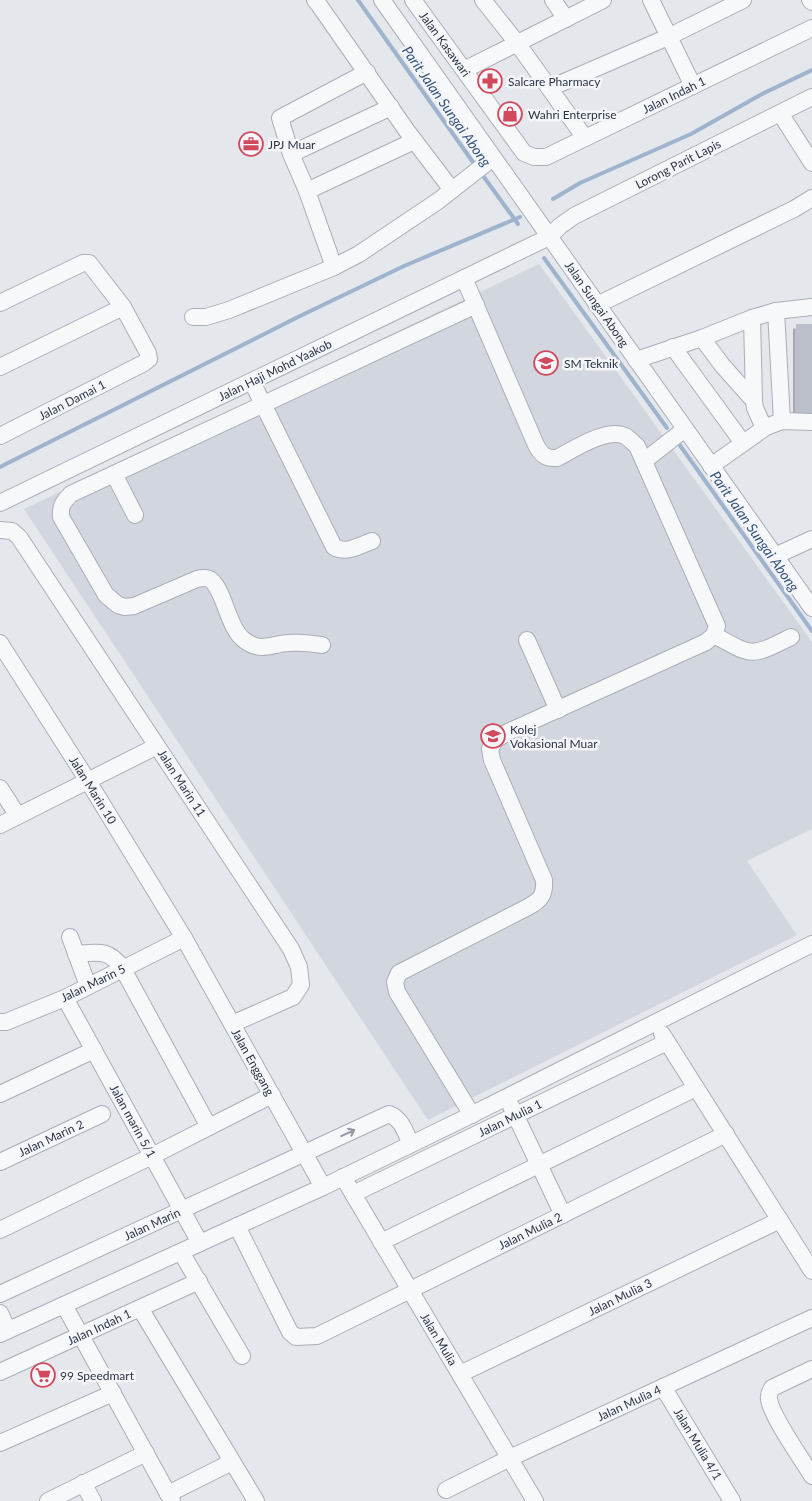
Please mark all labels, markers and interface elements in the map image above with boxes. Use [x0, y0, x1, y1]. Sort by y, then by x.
street label: Jalan Kasawari [416, 8, 474, 80]
water label: Parit Jalan Sungai Abong [399, 42, 495, 170]
pharmacy icon: Salcare Pharmacy [477, 68, 503, 94]
street label: Jalan Indah 1 [640, 73, 708, 117]
place label: Salcare Pharmacy [508, 74, 601, 89]
shop icon: Wahri Enterprise [497, 101, 523, 127]
place label: Wahri Enterprise [528, 107, 617, 122]
office icon: JPJ Muar [238, 131, 264, 157]
street label: Lorong Parit Lapis [633, 136, 723, 192]
place label: JPJ Muar [268, 137, 316, 152]
street label: Jalan Sungai Abong [562, 258, 632, 350]
street label: Jalan Haji Mohd Yaakob [216, 336, 334, 404]
school or university icon: SM Teknik [533, 350, 559, 376]
place label: SM Teknik [564, 356, 619, 371]
street label: Jalan Damai 1 [36, 377, 108, 423]
water label: Parit Jalan Sungai Abong [707, 467, 803, 595]
place label: Kolej Vokasional Muar [510, 722, 598, 751]
school or university icon: Kolej Vokasional Muar [480, 723, 506, 749]
street label: Jalan Marin 11 [155, 747, 209, 819]
street label: Jalan Marin 10 [66, 753, 120, 827]
street label: Jalan Marin 5 [58, 961, 128, 1005]
street label: Jalan Enggang [228, 1026, 278, 1098]
street label: Jalan marin 5/1 [107, 1082, 159, 1160]
street label: Jalan Mulia 1 [476, 1096, 544, 1140]
street label: Jalan Marin 2 [16, 1116, 86, 1160]
one-way arrow [341, 1128, 356, 1138]
street label: Jalan Marin [122, 1204, 182, 1244]
street label: Jalan Mulia 2 [496, 1209, 564, 1253]
street label: Jalan Mulia 3 [586, 1275, 654, 1319]
street label: Jalan Indah 1 [65, 1306, 133, 1348]
street label: Jalan Mulia [417, 1310, 461, 1368]
supermarket icon: 99 Speedmart [30, 1362, 56, 1388]
place label: 99 Speedmart [60, 1368, 135, 1383]
street label: Jalan Mulia 4 [595, 1382, 663, 1424]
street label: Jalan Mulia 4/1 [671, 1405, 725, 1483]

